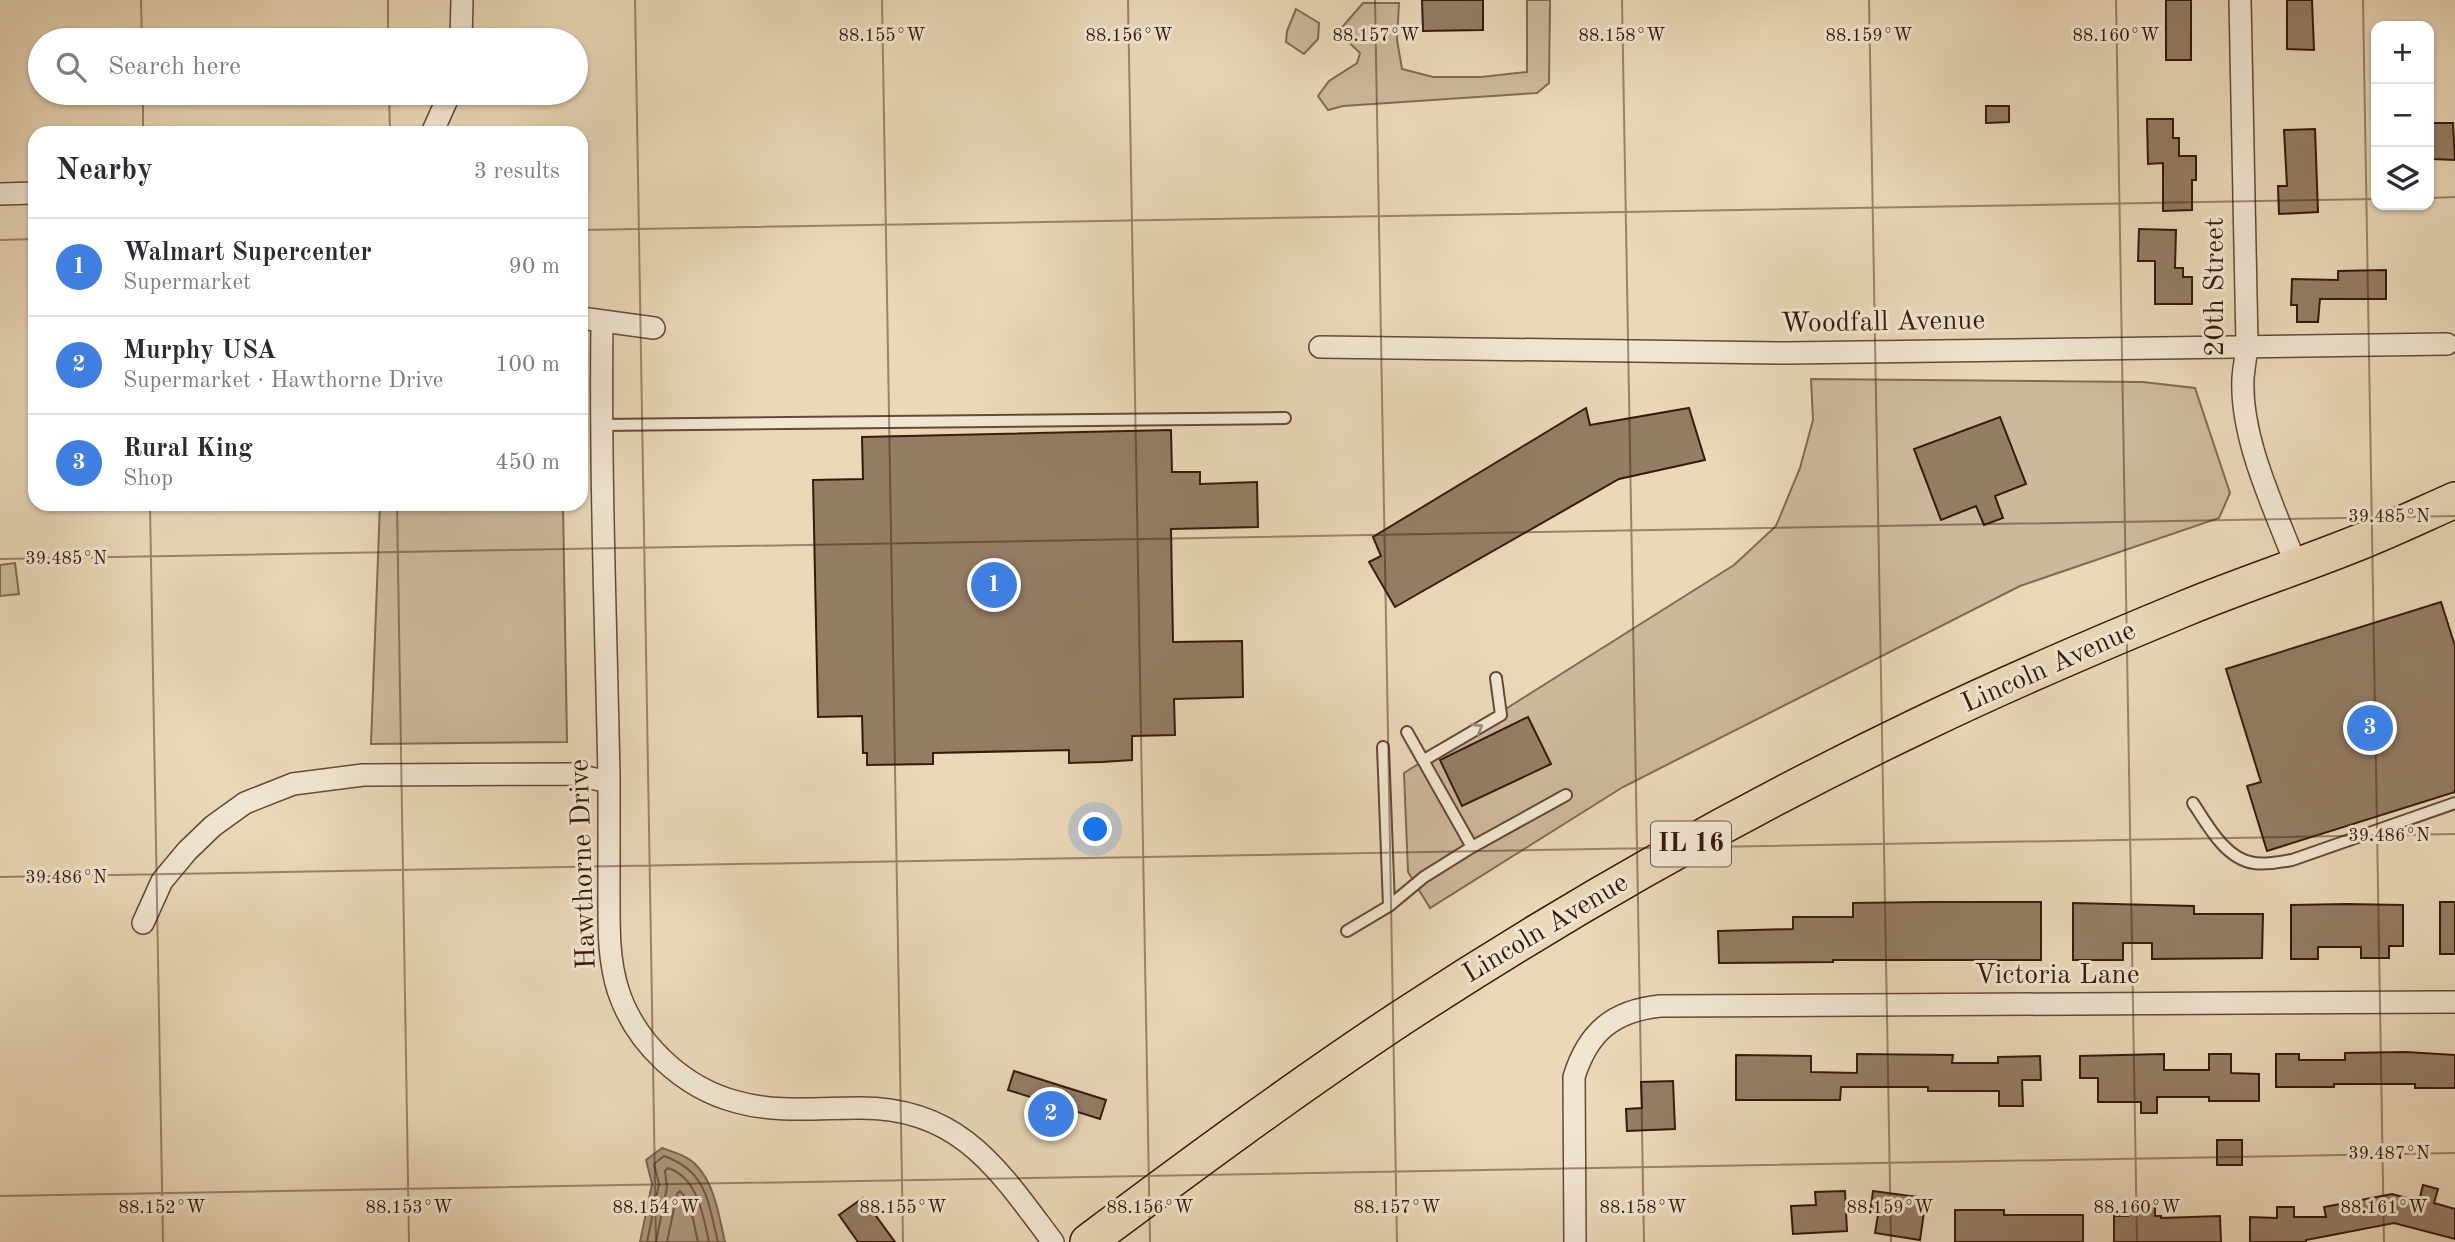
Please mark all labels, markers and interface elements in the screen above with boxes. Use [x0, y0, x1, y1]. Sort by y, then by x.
map controls [2371, 21, 2434, 210]
button: + [2371, 21, 2434, 84]
text: 88.155°W [839, 27, 925, 45]
text: 88.156°W [1086, 27, 1172, 45]
text: 88.157°W [1333, 27, 1419, 45]
text: 88.158°W [1579, 27, 1665, 45]
text: 88.159°W [1826, 27, 1912, 45]
text: 88.160°W [2073, 27, 2159, 45]
search box [28, 28, 588, 105]
icon: search [52, 48, 90, 86]
text: Search here [108, 54, 241, 80]
button: − [2371, 84, 2434, 147]
button: layers [2371, 147, 2434, 210]
text: Nearby [56, 156, 153, 186]
text: 3 results [474, 160, 560, 183]
street label: 20th Street [2202, 217, 2230, 357]
text: Walmart Supercenter [123, 240, 372, 266]
text: 1 [72, 255, 86, 278]
text: 90 m [509, 255, 560, 278]
text: Supermarket [123, 271, 251, 294]
street label: Woodfall Avenue [1780, 307, 1986, 339]
text: Murphy USA [123, 338, 276, 364]
text: 2 [72, 353, 86, 376]
text: 100 m [495, 353, 560, 376]
text: Supermarket · Hawthorne Drive [123, 369, 443, 392]
text: Rural King [123, 436, 253, 462]
text: 3 [72, 451, 86, 474]
text: 450 m [495, 451, 560, 474]
text: Shop [123, 467, 173, 490]
text: 39.485°N [2348, 508, 2430, 526]
text: 39.485°N [25, 550, 107, 568]
pin: 1 [971, 559, 1017, 611]
street label: Lincoln Avenue [1958, 617, 2140, 719]
pin: 3 [2347, 702, 2393, 754]
one-way arrow [1471, 723, 1484, 736]
street label: Hawthorne Drive [566, 758, 602, 970]
your location [1078, 812, 1112, 846]
road number: IL 16 [1651, 822, 1731, 866]
text: 39.486°N [2348, 827, 2430, 845]
text: 39.486°N [25, 869, 107, 887]
street label: Lincoln Avenue [1459, 869, 1633, 989]
street label: Victoria Lane [1974, 962, 2140, 990]
pin: 2 [1028, 1088, 1074, 1140]
text: 39.487°N [2348, 1145, 2430, 1163]
text: 88.152°W [119, 1199, 205, 1217]
text: 88.153°W [366, 1199, 452, 1217]
text: 88.154°W [613, 1199, 699, 1217]
text: 88.155°W [860, 1199, 946, 1217]
text: 88.156°W [1107, 1199, 1193, 1217]
text: 88.157°W [1354, 1199, 1440, 1217]
text: 88.158°W [1600, 1199, 1686, 1217]
text: 88.159°W [1847, 1199, 1933, 1217]
text: 88.160°W [2094, 1199, 2180, 1217]
text: 88.161°W [2341, 1199, 2427, 1217]

